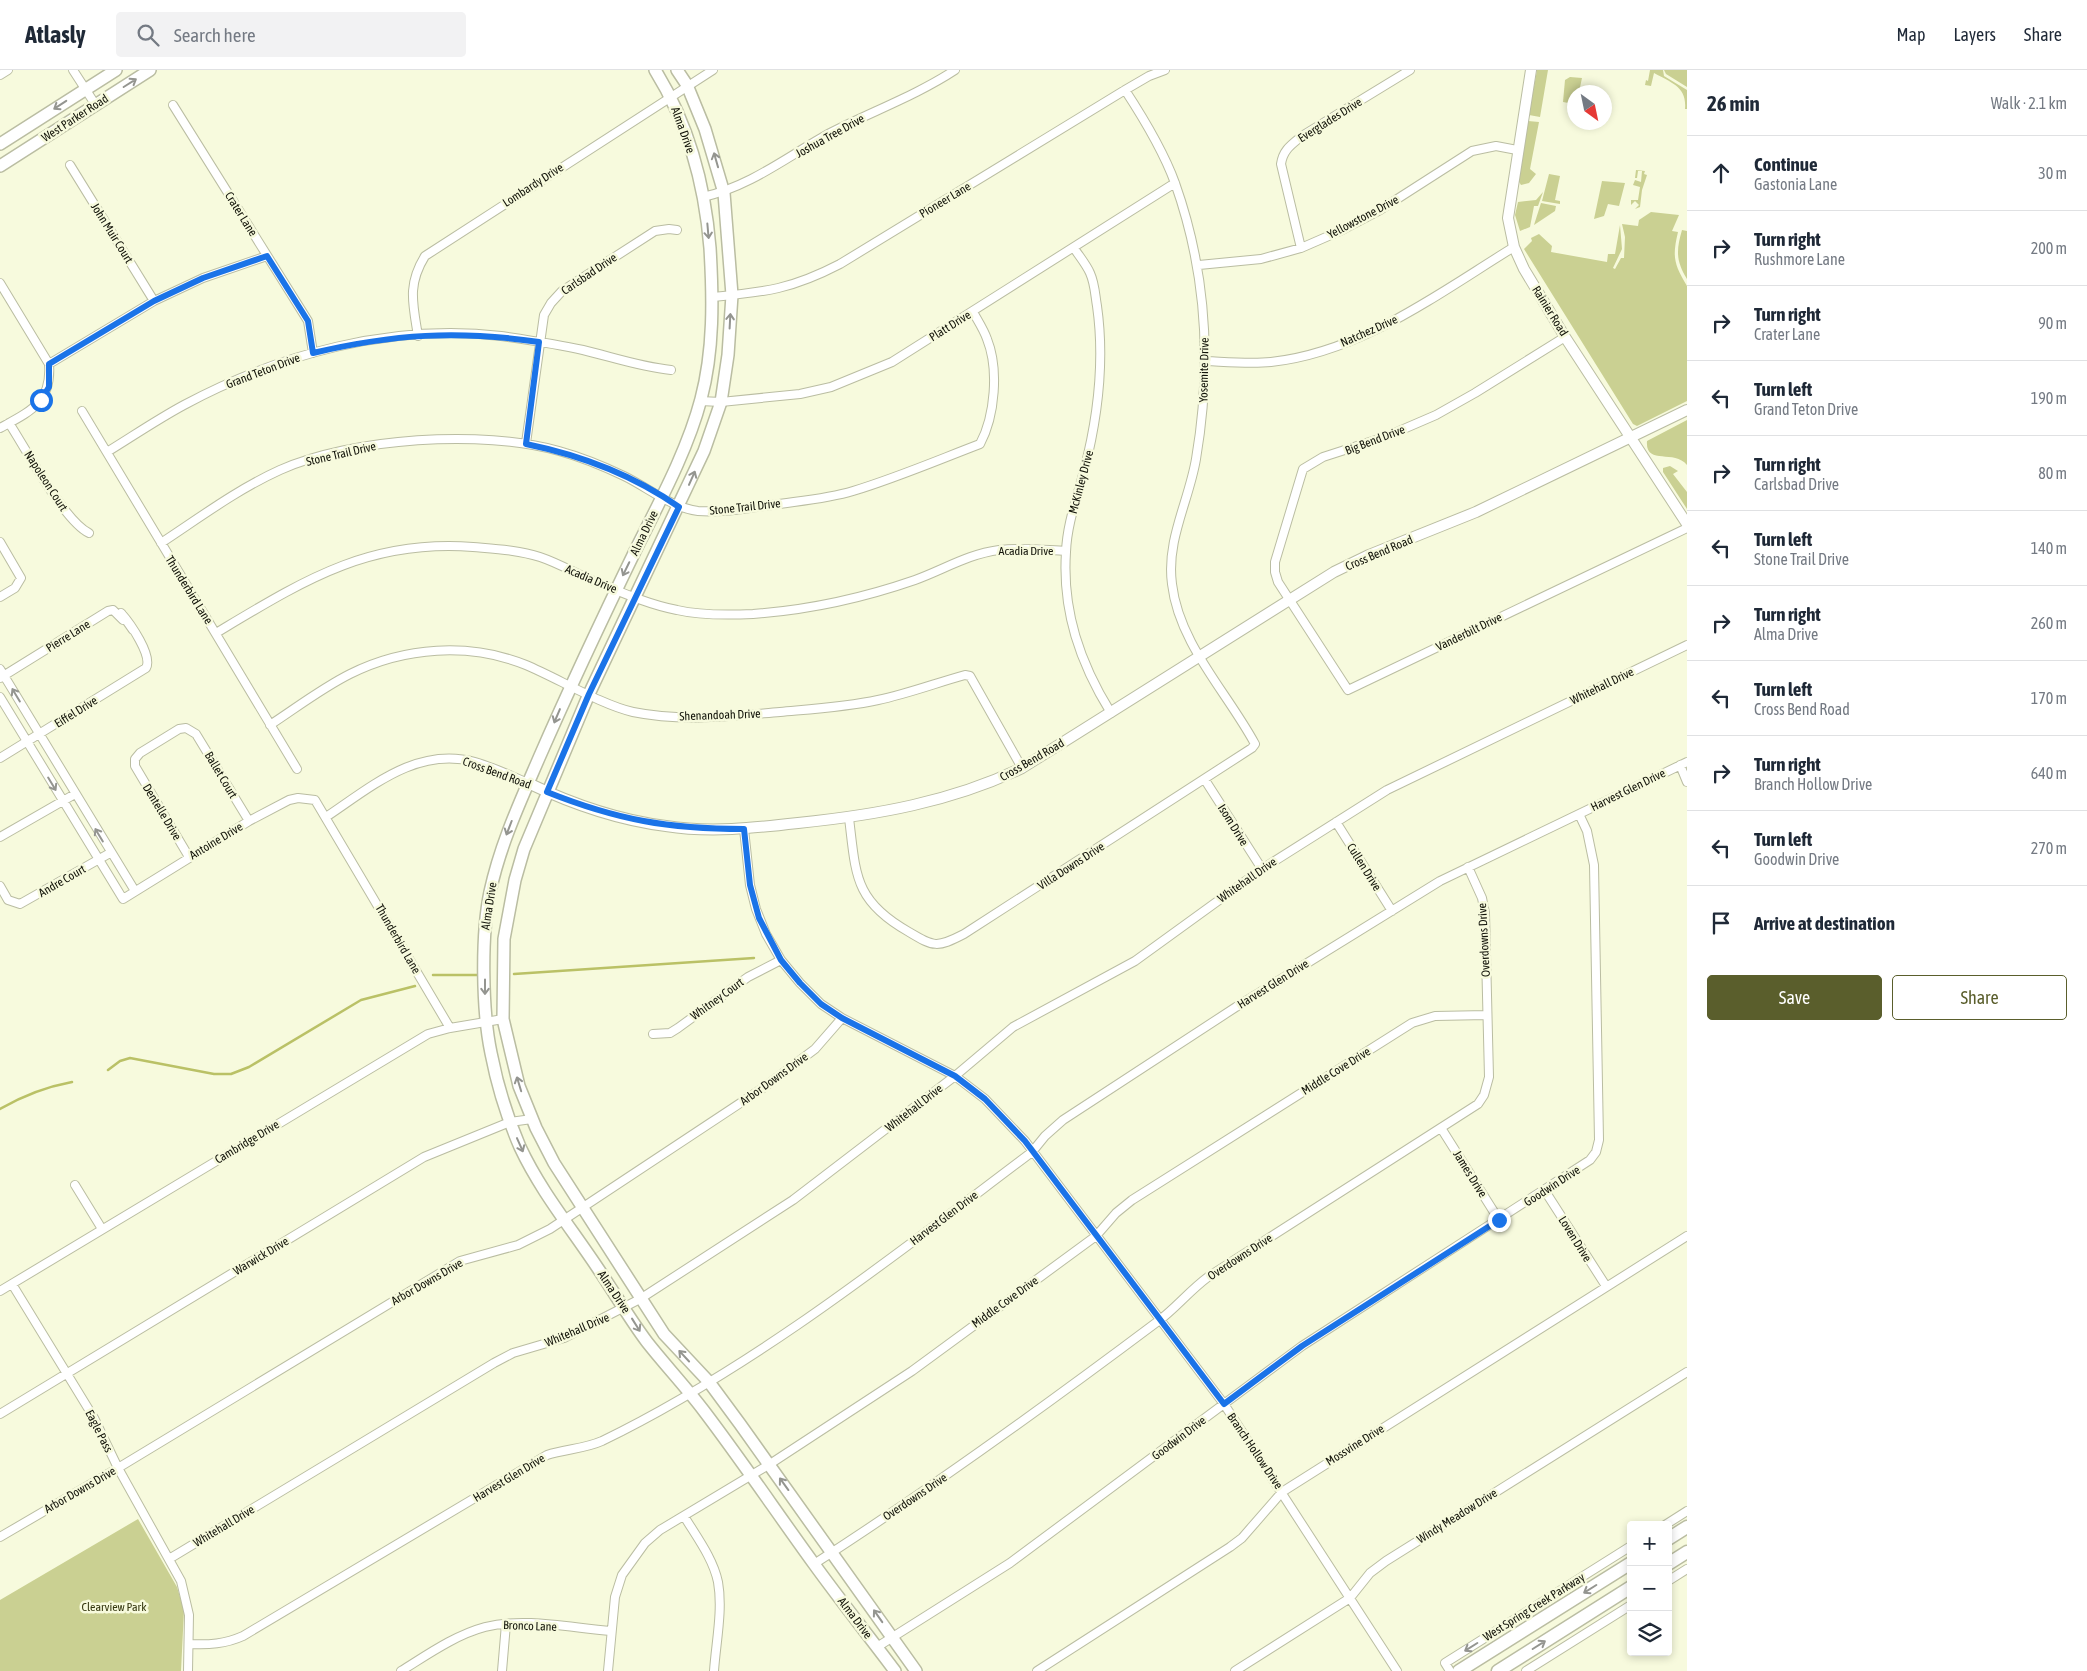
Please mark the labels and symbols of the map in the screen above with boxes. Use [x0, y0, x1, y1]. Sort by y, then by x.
one-way arrow [122, 77, 136, 87]
north arrow [1567, 85, 1612, 130]
street label: West Parker Road [39, 91, 111, 145]
street label: Everglades Drive [1295, 95, 1365, 145]
one-way arrow [54, 101, 68, 111]
street label: Alma Drive [668, 105, 698, 155]
street label: Joshua Tree Drive [793, 111, 867, 161]
one-way arrow [710, 153, 720, 169]
street label: Lombardy Drive [500, 160, 566, 210]
street label: Pioneer Lane [917, 179, 973, 221]
street label: Crater Lane [222, 189, 260, 239]
street label: Yellowstone Drive [1325, 192, 1401, 242]
street label: John Muir Court [88, 200, 136, 266]
one-way arrow [704, 223, 713, 239]
street label: Carlsbad Drive [559, 250, 619, 298]
street label: Rainier Road [1529, 283, 1571, 339]
street label: Platt Drive [927, 308, 973, 344]
street label: Natchez Drive [1338, 312, 1400, 350]
one-way arrow [725, 314, 735, 330]
street label: Yosemite Drive [1196, 337, 1212, 403]
street label: Grand Teton Drive [224, 350, 302, 392]
route start [30, 389, 53, 412]
street label: Big Bend Drive [1343, 422, 1407, 458]
street label: Stone Trail Drive [305, 439, 377, 469]
street label: Napoleon Court [21, 448, 71, 514]
street label: McKinley Drive [1066, 449, 1096, 515]
one-way arrow [688, 471, 697, 486]
street label: Stone Trail Drive [709, 496, 781, 518]
street label: Alma Drive [627, 508, 661, 558]
street label: Cross Bend Road [1343, 533, 1415, 573]
street label: Acadia Drive [999, 544, 1053, 558]
street label: Thunderbird Lane [162, 553, 216, 627]
one-way arrow [621, 561, 630, 576]
street label: Acadia Drive [563, 562, 619, 596]
street label: Vanderbilt Drive [1434, 610, 1504, 654]
street label: Pierre Lane [43, 617, 93, 655]
street label: Whitehall Drive [1568, 665, 1636, 707]
one-way arrow [10, 689, 20, 703]
street label: Eiffel Drive [52, 693, 100, 731]
street label: Shenandoah Drive [679, 707, 761, 723]
one-way arrow [552, 708, 562, 723]
street label: Cross Bend Road [997, 736, 1067, 784]
street label: Ballet Court [202, 749, 241, 801]
street label: Cross Bend Road [461, 754, 533, 792]
street label: Harvest Glen Drive [1588, 766, 1668, 814]
one-way arrow [48, 776, 58, 790]
street label: Dentelle Drive [140, 781, 184, 843]
street label: Isom Drive [1215, 802, 1251, 848]
street label: Antoine Drive [187, 820, 245, 862]
one-way arrow [504, 820, 513, 835]
one-way arrow [94, 828, 104, 842]
street label: Villa Downs Drive [1035, 839, 1107, 893]
street label: Cullen Drive [1344, 841, 1384, 893]
street label: Whitehall Drive [1215, 855, 1279, 905]
street label: Andre Court [36, 862, 88, 900]
street label: Alma Drive [478, 881, 500, 931]
street label: Thunderbird Lane [372, 902, 424, 976]
street label: Overdowns Drive [1475, 903, 1493, 977]
street label: Harvest Glen Drive [1235, 957, 1311, 1011]
street label: Whitney Court [688, 975, 747, 1023]
one-way arrow [480, 978, 490, 995]
street label: Middle Cove Drive [1299, 1044, 1373, 1098]
street label: Arbor Downs Drive [737, 1050, 811, 1108]
one-way arrow [514, 1076, 523, 1092]
street label: Whitehall Drive [883, 1081, 945, 1135]
street label: Cambridge Drive [212, 1117, 282, 1167]
one-way arrow [515, 1137, 525, 1152]
street label: James Drive [1450, 1148, 1490, 1200]
street label: Goodwin Drive [1521, 1163, 1583, 1209]
street label: Harvest Glen Drive [907, 1188, 981, 1248]
route end [1488, 1209, 1511, 1232]
street label: Loven Drive [1555, 1214, 1595, 1264]
street label: Overdowns Drive [1205, 1231, 1275, 1283]
street label: Warwick Drive [231, 1234, 291, 1278]
street label: Arbor Downs Drive [389, 1256, 465, 1308]
street label: Alma Drive [595, 1268, 633, 1316]
street label: Middle Cove Drive [969, 1273, 1041, 1331]
street label: Whitehall Drive [543, 1310, 611, 1350]
one-way arrow [631, 1318, 641, 1332]
one-way arrow [678, 1350, 690, 1363]
street label: Eagle Pass [82, 1407, 116, 1455]
street label: Branch Hollow Drive [1224, 1410, 1286, 1492]
street label: Goodwin Drive [1149, 1413, 1209, 1463]
street label: Mossvine Drive [1323, 1422, 1387, 1468]
street label: Harvest Glen Drive [471, 1451, 547, 1505]
street label: Arbor Downs Drive [42, 1464, 118, 1516]
street label: Overdowns Drive [880, 1470, 950, 1524]
one-way arrow [779, 1477, 789, 1491]
street label: Windy Meadow Drive [1414, 1486, 1500, 1546]
street label: Whitehall Drive [191, 1502, 257, 1550]
street label: West Spring Creek Parkway [1481, 1570, 1587, 1644]
one-way arrow [1583, 1584, 1597, 1594]
street label: Alma Drive [835, 1595, 875, 1641]
park label: Clearview Park [82, 1600, 147, 1614]
one-way arrow [873, 1610, 883, 1624]
street label: Bronco Lane [503, 1618, 557, 1634]
one-way arrow [1532, 1640, 1546, 1650]
one-way arrow [1465, 1642, 1479, 1652]

